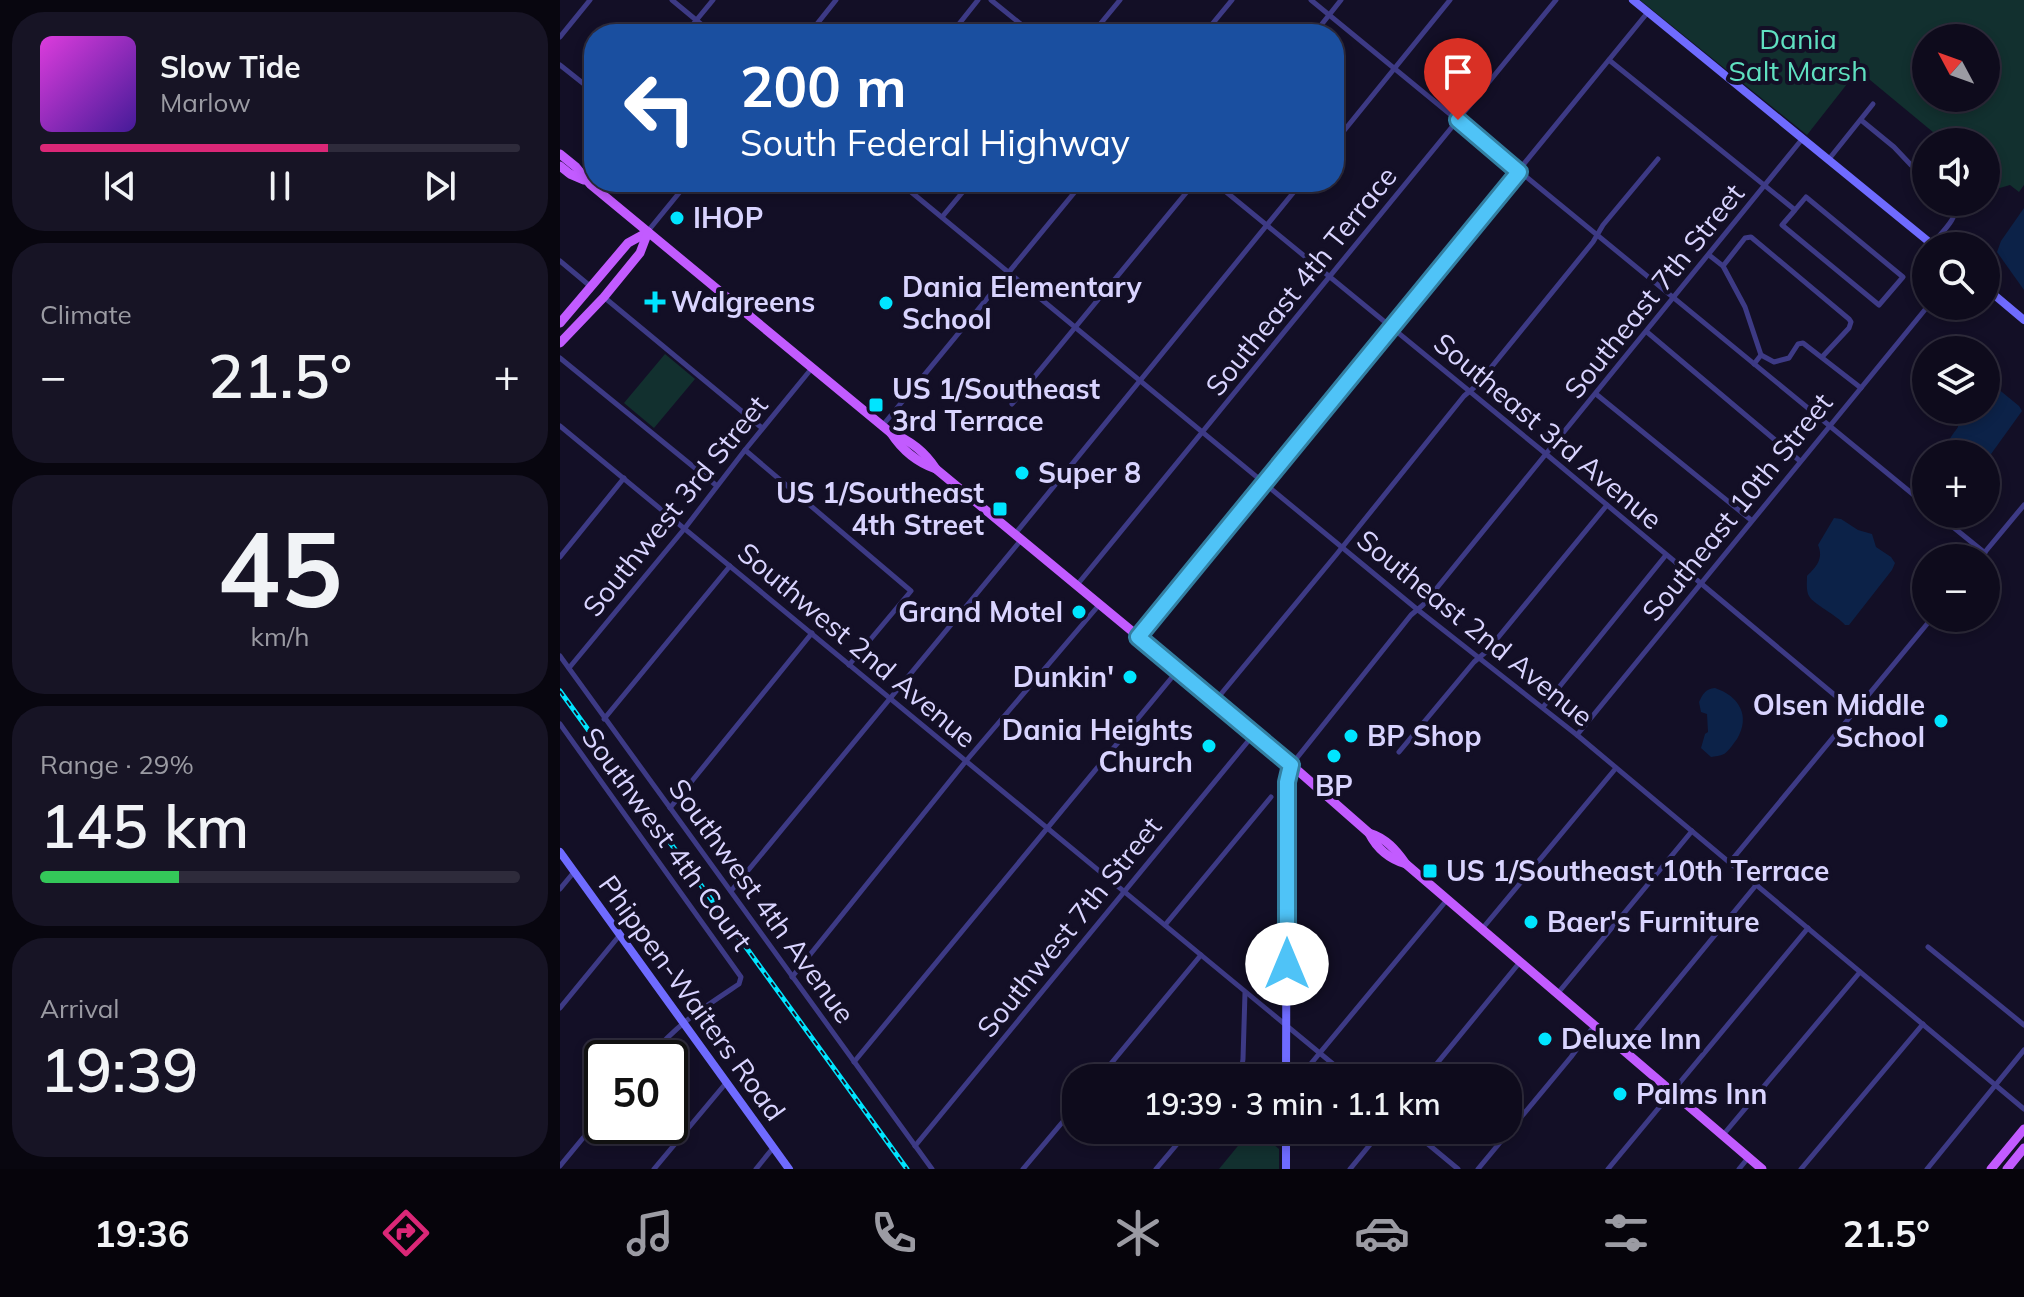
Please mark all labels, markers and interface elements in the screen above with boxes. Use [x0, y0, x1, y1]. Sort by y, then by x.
park label: Dania Salt Marsh [1728, 21, 1868, 88]
north arrow [1912, 24, 2000, 112]
map controls [1912, 24, 2000, 632]
pin [1424, 38, 1492, 120]
text: Slow Tide [160, 48, 301, 86]
icon: arrive [1436, 50, 1480, 94]
text: 200 m [740, 51, 907, 121]
icon: left [608, 56, 712, 160]
text: Marlow [160, 86, 251, 119]
text: South Federal Highway [740, 120, 1130, 165]
button: sound [1912, 128, 2000, 216]
street label: Southeast 4th Terrace [1197, 159, 1404, 402]
icon: previous [98, 164, 142, 208]
icon: pause [258, 164, 302, 208]
icon: next [418, 164, 462, 208]
street label: Southeast 7th Street [1556, 176, 1751, 405]
place label: IHOP [693, 200, 763, 235]
marker: IHOP [668, 209, 686, 227]
button: search [1912, 232, 2000, 320]
place label: Dania Elementary School [902, 269, 1142, 336]
place label: Walgreens [671, 284, 815, 319]
marker: Walgreens [646, 293, 664, 311]
marker: Dania Elementary School [877, 294, 895, 312]
text: Climate [40, 298, 132, 331]
street label: Southeast 3rd Avenue [1427, 325, 1670, 536]
button: layers [1912, 336, 2000, 424]
text: 21.5° [208, 338, 352, 413]
text: − [40, 348, 66, 403]
text: + [494, 348, 520, 403]
place label: US 1/Southeast 3rd Terrace [892, 371, 1101, 438]
street label: Southeast 10th Street [1634, 385, 1839, 628]
street label: Southwest 3rd Street [575, 388, 775, 623]
marker: US 1/Southeast 3rd Terrace [867, 396, 885, 414]
button: + [1912, 440, 2000, 528]
place label: Super 8 [1038, 455, 1141, 490]
marker: Super 8 [1013, 464, 1031, 482]
place label: US 1/Southeast 4th Street [776, 475, 984, 542]
marker: US 1/Southeast 4th Street [991, 500, 1009, 518]
text: 45 [218, 502, 342, 633]
street label: Southeast 2nd Avenue [1350, 522, 1600, 734]
street label: Southwest 2nd Avenue [731, 535, 984, 755]
button: − [1912, 544, 2000, 632]
place label: Grand Motel [898, 594, 1063, 629]
marker: Grand Motel [1070, 603, 1088, 621]
text: km/h [251, 620, 309, 653]
place label: Dunkin' [1013, 659, 1114, 694]
marker: Dunkin' [1121, 668, 1139, 686]
place label: Olsen Middle School [1753, 687, 1925, 754]
place label: Dania Heights Church [1002, 712, 1193, 779]
marker: Olsen Middle School [1932, 712, 1950, 730]
place label: BP Shop [1367, 718, 1482, 753]
street label: Southwest 4th Court [575, 720, 760, 957]
marker: BP Shop [1342, 727, 1360, 745]
marker: Dania Heights Church [1200, 737, 1218, 755]
marker: BP [1325, 747, 1343, 765]
text: Range · 29% [40, 748, 194, 781]
place label: BP [1315, 768, 1353, 803]
street label: Southwest 4th Avenue [662, 772, 863, 1030]
text: 145 km [40, 788, 249, 863]
street label: Southwest 7th Street [969, 809, 1168, 1044]
place label: US 1/Southeast 10th Terrace [1446, 853, 1829, 888]
marker: US 1/Southeast 10th Terrace [1421, 862, 1439, 880]
street label: Phippen-Waiters Road [592, 868, 793, 1127]
place label: Baer's Furniture [1547, 904, 1760, 939]
marker: Baer's Furniture [1522, 913, 1540, 931]
position arrow [1245, 922, 1329, 1006]
text: Arrival [40, 992, 120, 1025]
place label: Deluxe Inn [1561, 1021, 1701, 1056]
marker: Deluxe Inn [1536, 1030, 1554, 1048]
text: 19:39 [40, 1032, 198, 1107]
speed limit sign: 50 [584, 1040, 688, 1144]
place label: Palms Inn [1636, 1076, 1767, 1111]
text: 19:39 · 3 min · 1.1 km [1143, 1085, 1441, 1123]
marker: Palms Inn [1611, 1085, 1629, 1103]
icon: directions [378, 1205, 434, 1261]
icon: music [622, 1205, 678, 1261]
icon: phone [866, 1205, 922, 1261]
icon: climate [1110, 1205, 1166, 1261]
icon: car [1354, 1205, 1410, 1261]
icon: filters [1598, 1205, 1654, 1261]
text: 19:36 [94, 1211, 189, 1256]
text: 21.5° [1843, 1211, 1930, 1256]

